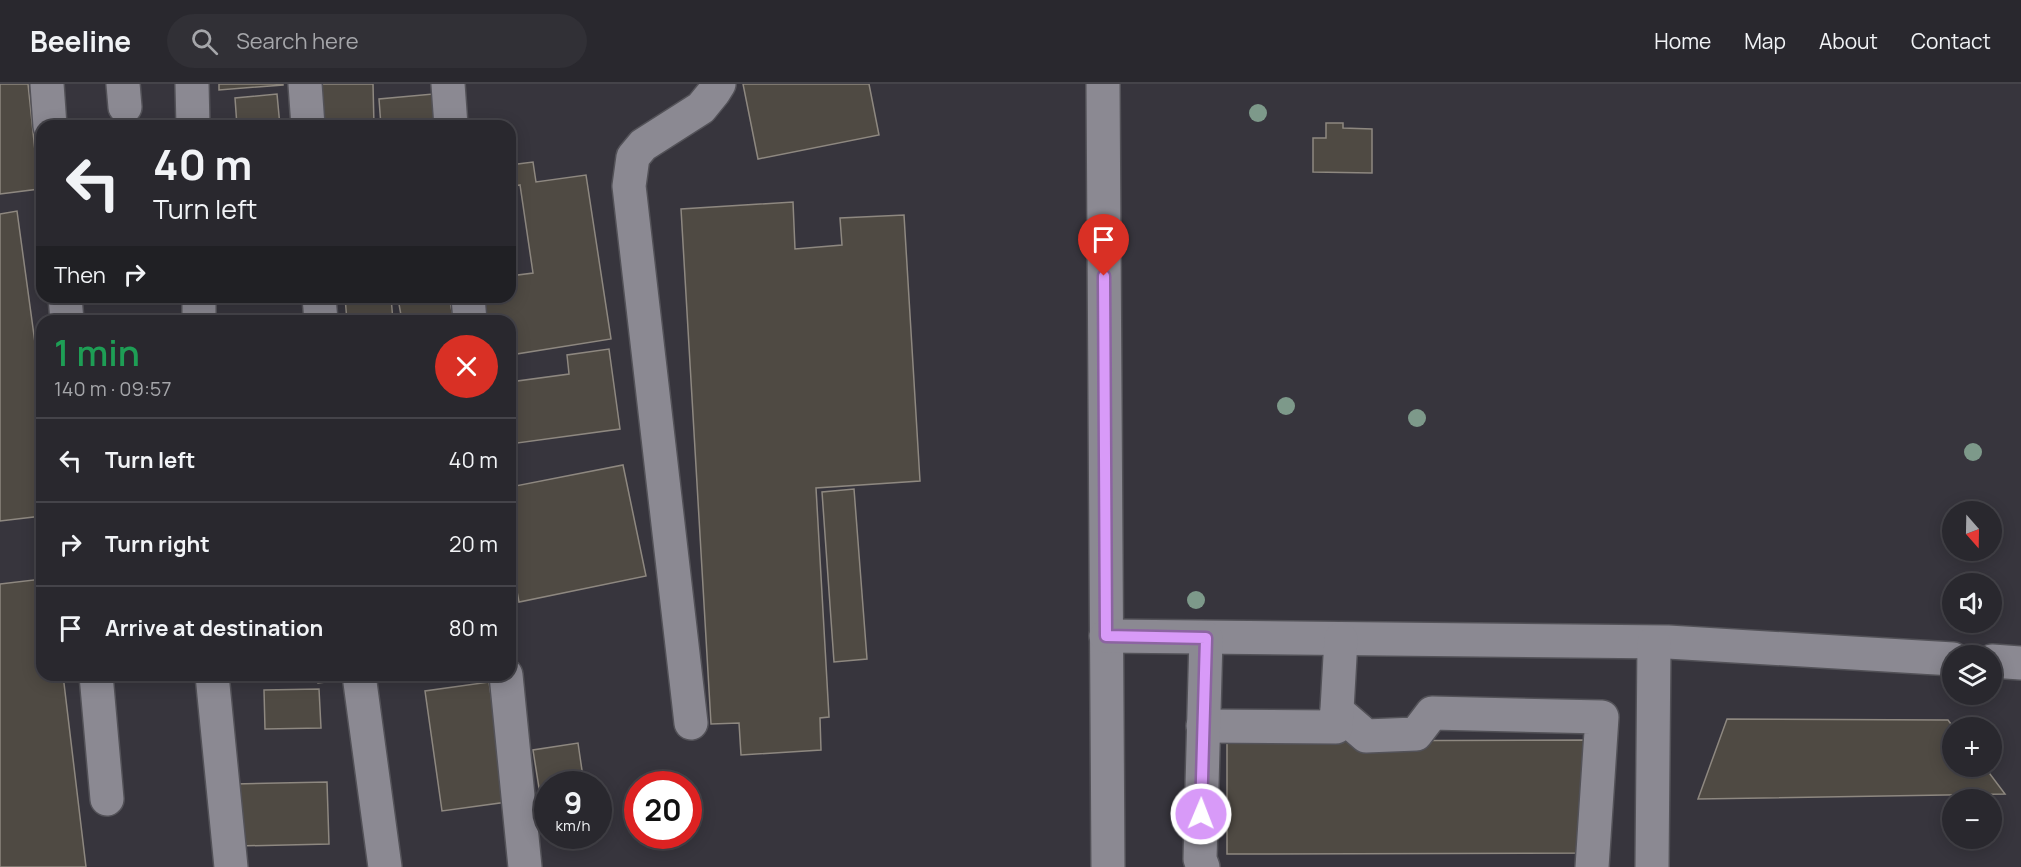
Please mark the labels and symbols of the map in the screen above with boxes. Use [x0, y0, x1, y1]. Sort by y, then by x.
pin [1078, 214, 1129, 276]
north arrow [1942, 501, 2002, 561]
speed limit sign: 20 [624, 771, 702, 849]
position arrow [1169, 782, 1233, 846]

